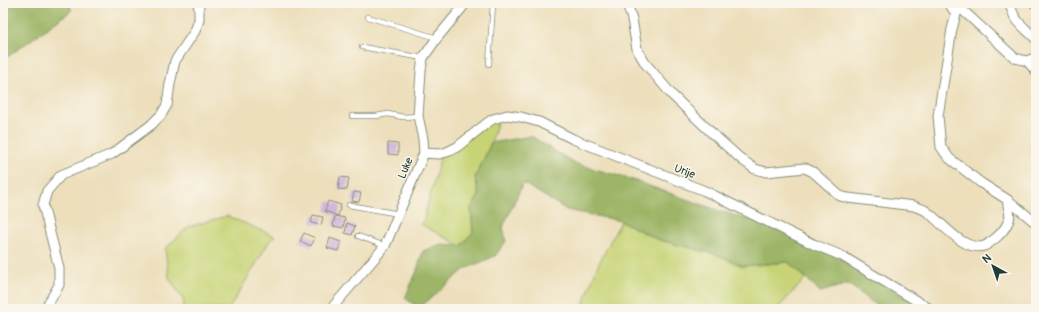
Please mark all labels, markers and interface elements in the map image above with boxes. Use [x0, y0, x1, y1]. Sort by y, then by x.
street label: Luke [395, 155, 416, 181]
street label: Urije [673, 162, 698, 182]
north arrow [973, 246, 1013, 286]
text: N [980, 251, 994, 266]

